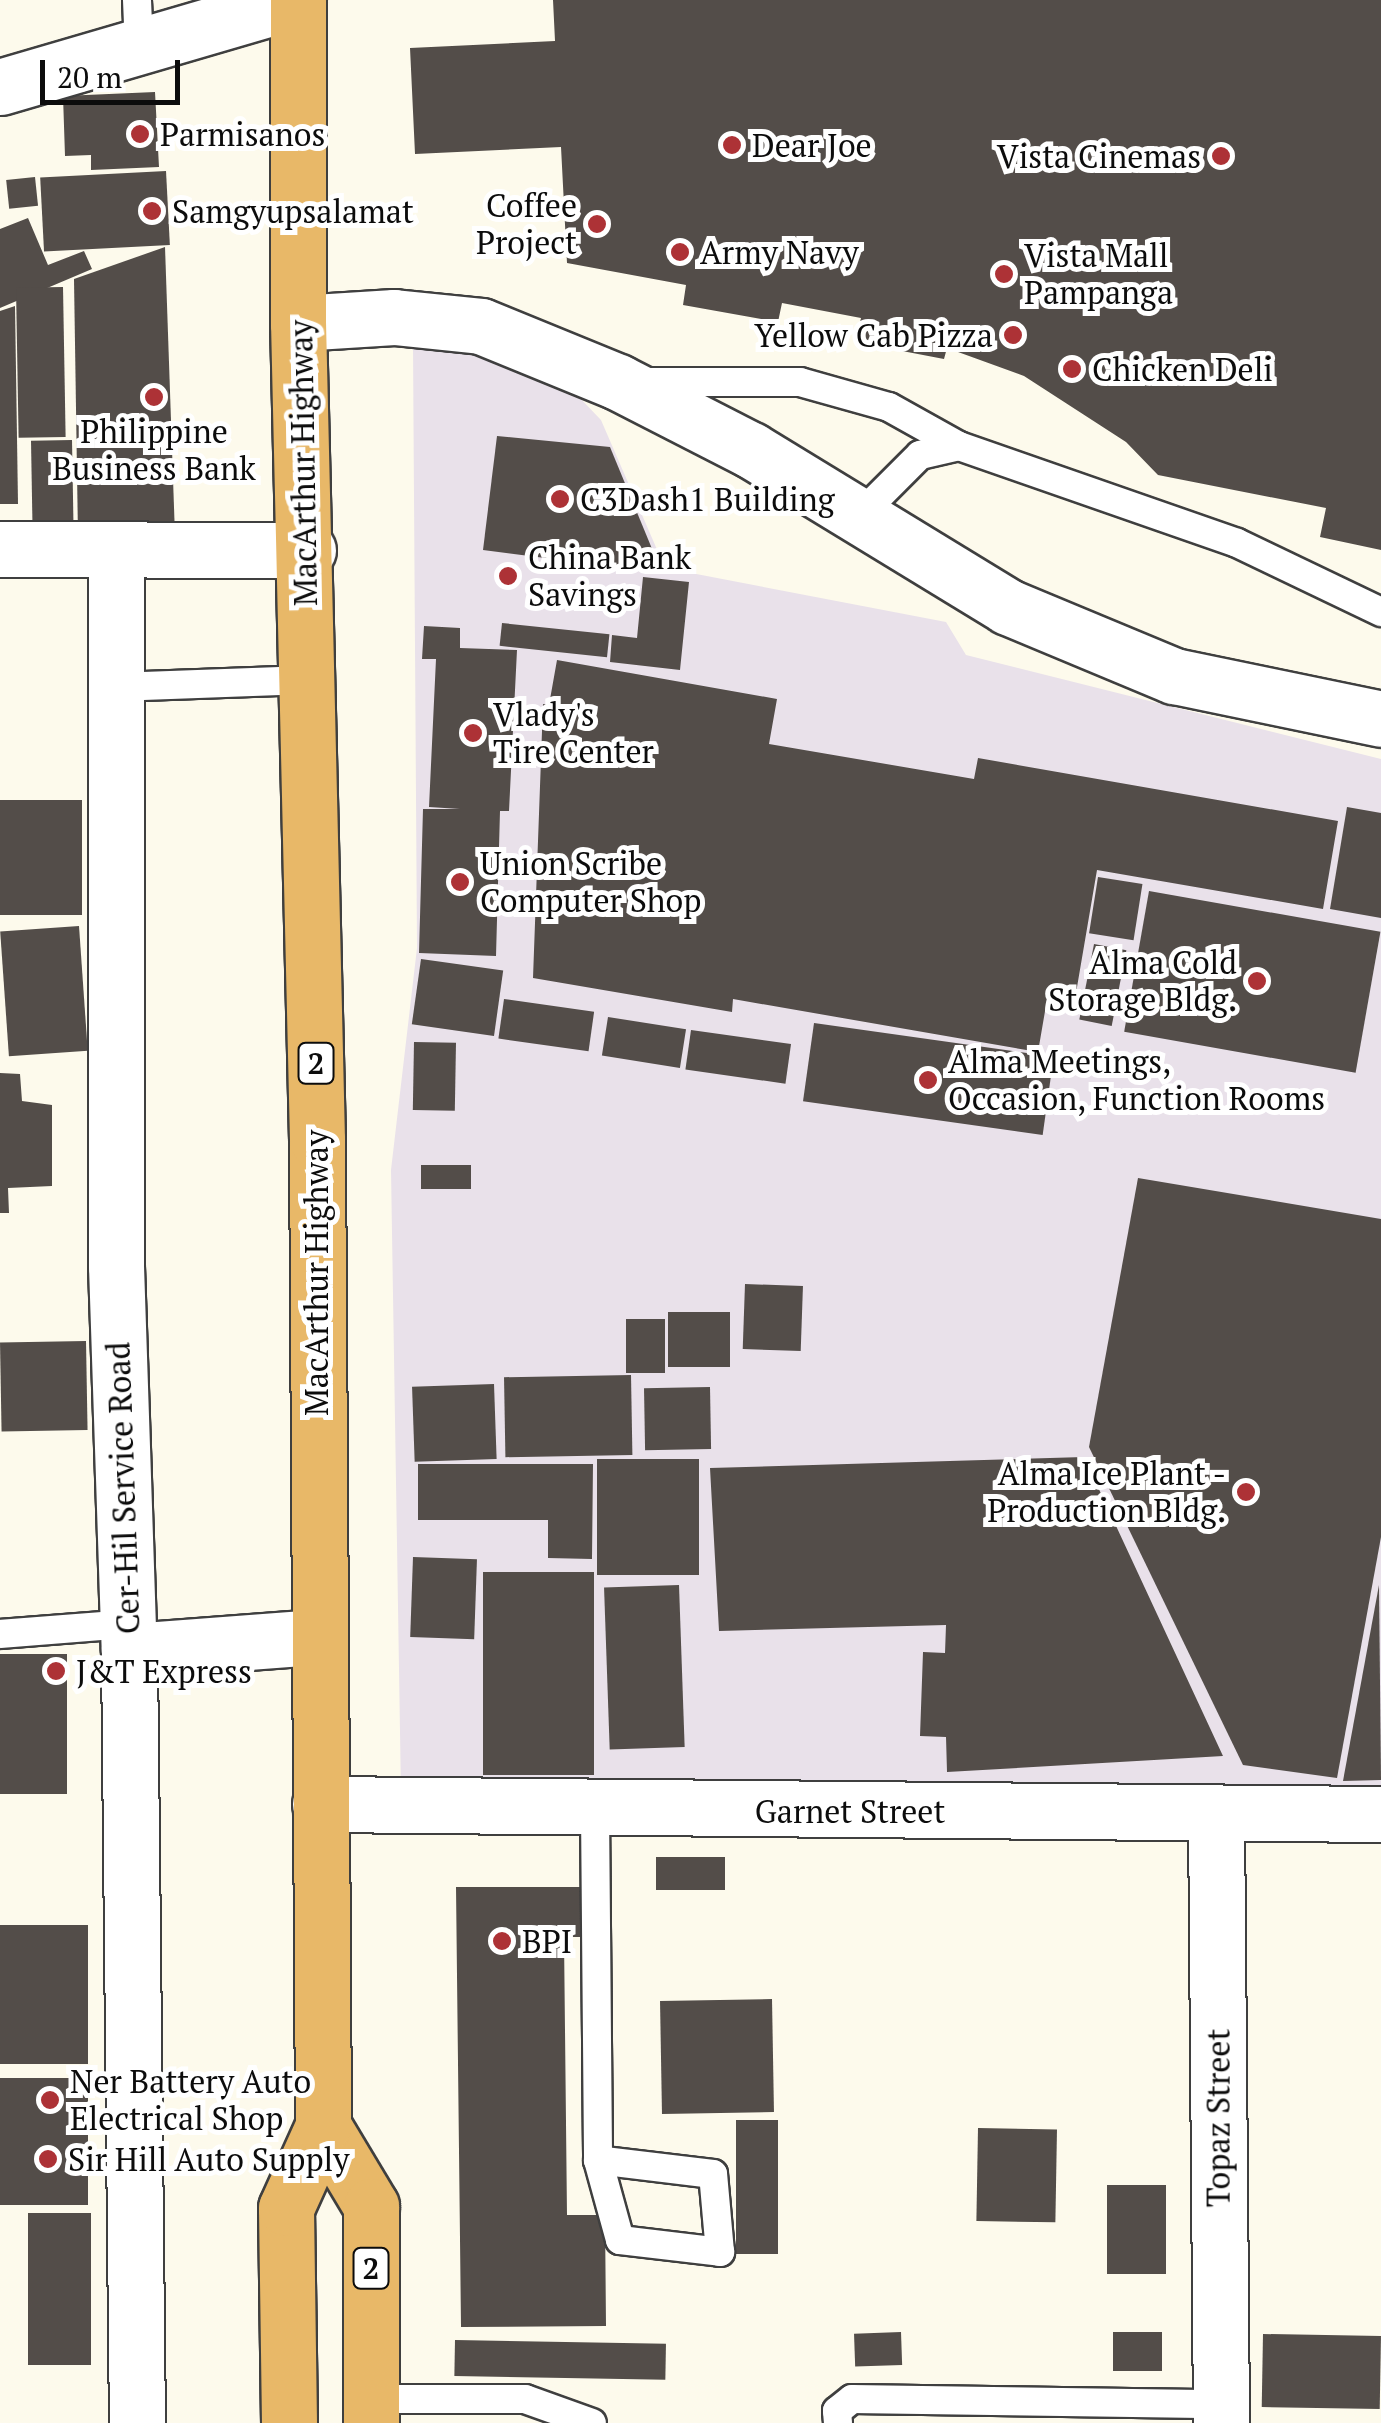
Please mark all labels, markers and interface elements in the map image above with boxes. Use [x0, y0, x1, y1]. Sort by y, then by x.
scale bar [45, 40, 185, 102]
text: 20 m [57, 57, 122, 97]
place label: Parmisanos [160, 115, 325, 153]
marker: Parmisanos [129, 123, 151, 145]
place label: Dear Joe [752, 126, 872, 164]
marker: Dear Joe [721, 134, 743, 156]
place label: Vista Cinemas [997, 137, 1201, 175]
marker: Vista Cinemas [1210, 145, 1232, 167]
place label: Coffee Project [476, 187, 577, 262]
place label: Samgyupsalamat [172, 192, 414, 230]
marker: Samgyupsalamat [141, 200, 163, 222]
marker: Coffee Project [586, 213, 608, 235]
place label: Army Navy [700, 233, 859, 271]
place label: Vista Mall Pampanga [1024, 237, 1173, 312]
marker: Army Navy [669, 241, 691, 263]
marker: Vista Mall Pampanga [993, 263, 1015, 285]
place label: Yellow Cab Pizza [754, 316, 993, 354]
street label: MacArthur Highway [281, 320, 325, 606]
marker: Yellow Cab Pizza [1002, 324, 1024, 346]
place label: Chicken Deli [1092, 350, 1273, 388]
marker: Chicken Deli [1061, 358, 1083, 380]
marker: Philippine Business Bank [143, 386, 165, 408]
place label: Philippine Business Bank [52, 413, 256, 488]
place label: C3Dash1 Building [580, 480, 834, 518]
marker: C3Dash1 Building [549, 488, 571, 510]
place label: China Bank Savings [528, 539, 691, 614]
marker: China Bank Savings [497, 565, 519, 587]
place label: Vlady's Tire Center [493, 696, 654, 771]
marker: Vlady's Tire Center [462, 722, 484, 744]
place label: Union Scribe Computer Shop [480, 845, 701, 920]
marker: Union Scribe Computer Shop [449, 871, 471, 893]
place label: Alma Cold Storage Bldg. [1048, 944, 1237, 1019]
marker: Alma Cold Storage Bldg. [1246, 970, 1268, 992]
road number: 2 [296, 1038, 336, 1088]
place label: Alma Meetings, Occasion, Function Rooms [948, 1043, 1326, 1118]
marker: Alma Meetings, Occasion, Function Rooms [917, 1069, 939, 1091]
street label: MacArthur Highway [297, 1130, 335, 1416]
street label: Cer-Hil Service Road [99, 1341, 147, 1635]
place label: Alma Ice Plant - Production Bldg. [987, 1455, 1226, 1530]
marker: Alma Ice Plant - Production Bldg. [1235, 1481, 1257, 1503]
place label: J&T Express [76, 1652, 252, 1690]
marker: J&T Express [45, 1660, 67, 1682]
street label: Garnet Street [755, 1792, 945, 1830]
place label: BPI [522, 1922, 572, 1960]
marker: BPI [491, 1930, 513, 1952]
street label: Topaz Street [1199, 2029, 1237, 2207]
place label: Ner Battery Auto Electrical Shop [70, 2063, 312, 2138]
marker: Ner Battery Auto Electrical Shop [39, 2089, 61, 2111]
place label: Sir Hill Auto Supply [68, 2140, 350, 2178]
marker: Sir Hill Auto Supply [37, 2148, 59, 2170]
road number: 2 [351, 2243, 391, 2293]

